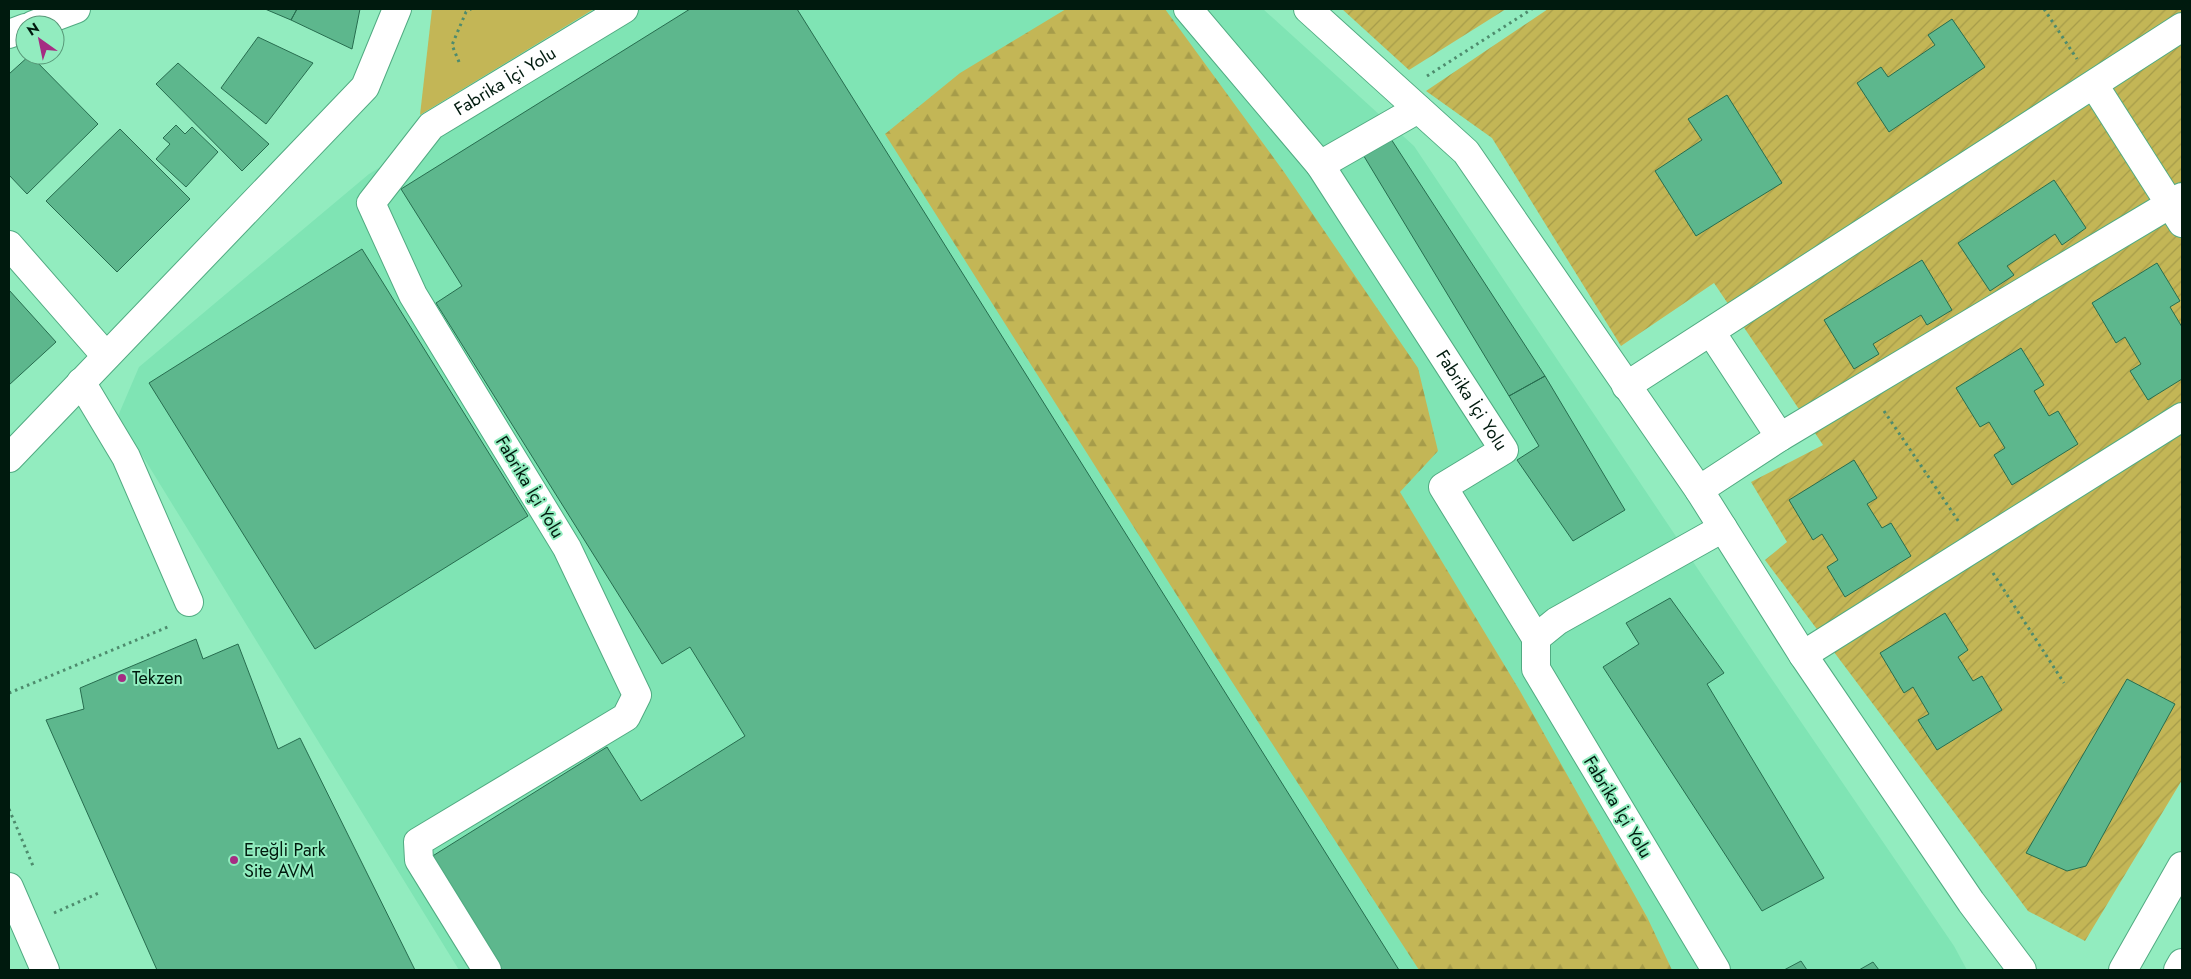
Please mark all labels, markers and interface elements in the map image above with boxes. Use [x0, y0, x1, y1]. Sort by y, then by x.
north arrow [15, 15, 65, 65]
text: N [23, 18, 43, 41]
street label: Fabrika İçi Yolu [449, 40, 561, 122]
street label: Fabrika İçi Yolu [1430, 345, 1514, 456]
street label: Fabrika İçi Yolu [489, 431, 571, 543]
place label: Tekzen [132, 665, 183, 691]
marker: Tekzen [116, 672, 128, 684]
street label: Fabrika İçi Yolu [1577, 751, 1659, 863]
place label: Ereğli Park Site AVM [244, 837, 326, 884]
marker: Ereğli Park Site AVM [228, 854, 240, 866]

